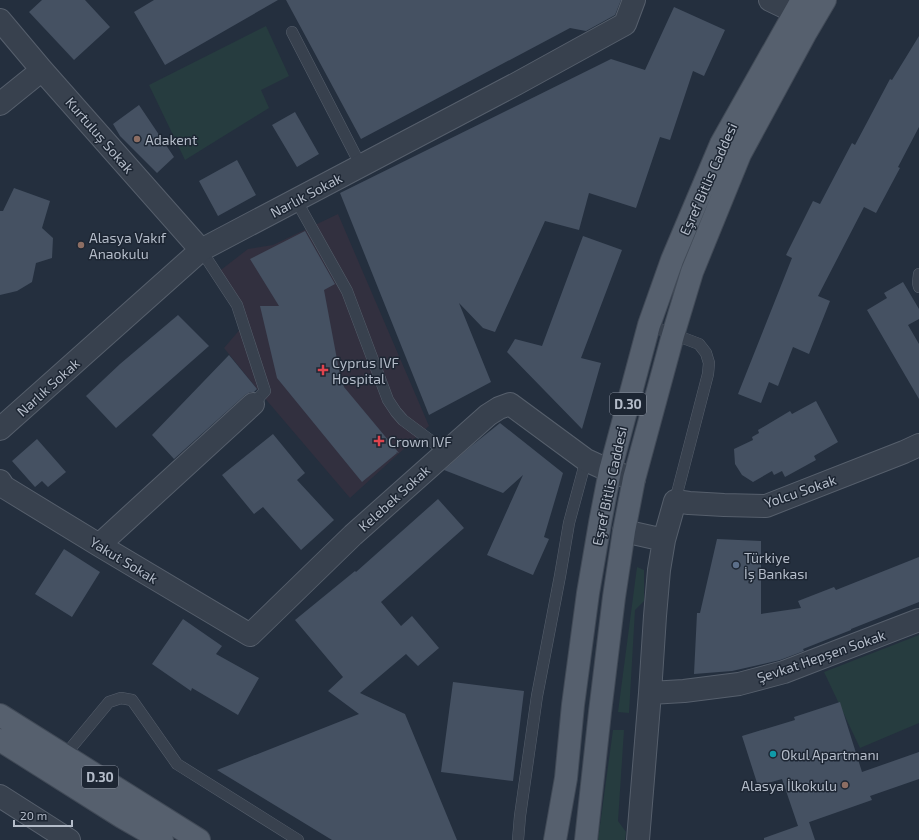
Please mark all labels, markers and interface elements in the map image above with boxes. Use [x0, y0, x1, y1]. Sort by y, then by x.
street label: Kurtuluş Sokak [62, 93, 138, 177]
street label: Eşref Bitlis Caddesi [676, 120, 741, 238]
place label: Adakent [145, 131, 197, 148]
marker: Adakent [132, 134, 142, 144]
street label: Narlık Sokak [267, 169, 345, 221]
place label: Alasya Vakıf Anaokulu [89, 229, 167, 262]
marker: Alasya Vakıf Anaokulu [76, 240, 86, 250]
street label: Narlık Sokak [13, 354, 83, 420]
place label: Cyprus IVF Hospital [332, 354, 399, 387]
marker: Cyprus IVF Hospital [317, 364, 329, 376]
road number: D.30 [610, 393, 646, 415]
street label: Eşref Bitlis Caddesi [588, 425, 631, 547]
place label: Crown IVF [388, 433, 452, 450]
marker: Crown IVF [373, 435, 385, 447]
street label: Kelebek Sokak [355, 461, 433, 535]
street label: Yolcu Sokak [762, 471, 838, 511]
street label: Yakut Sokak [87, 533, 161, 587]
place label: Türkiye İş Bankası [744, 549, 808, 583]
marker: Türkiye İş Bankası [731, 560, 741, 570]
street label: Şevkat Hepşen Sokak [755, 626, 888, 687]
place label: Okul Apartmanı [781, 746, 879, 763]
marker: Okul Apartmanı [768, 749, 778, 759]
road number: D.30 [82, 766, 118, 788]
place label: Alasya İlkokulu [741, 777, 837, 794]
marker: Alasya İlkokulu [840, 780, 850, 790]
scale bar [14, 802, 72, 828]
text: 20 m [20, 808, 47, 822]

